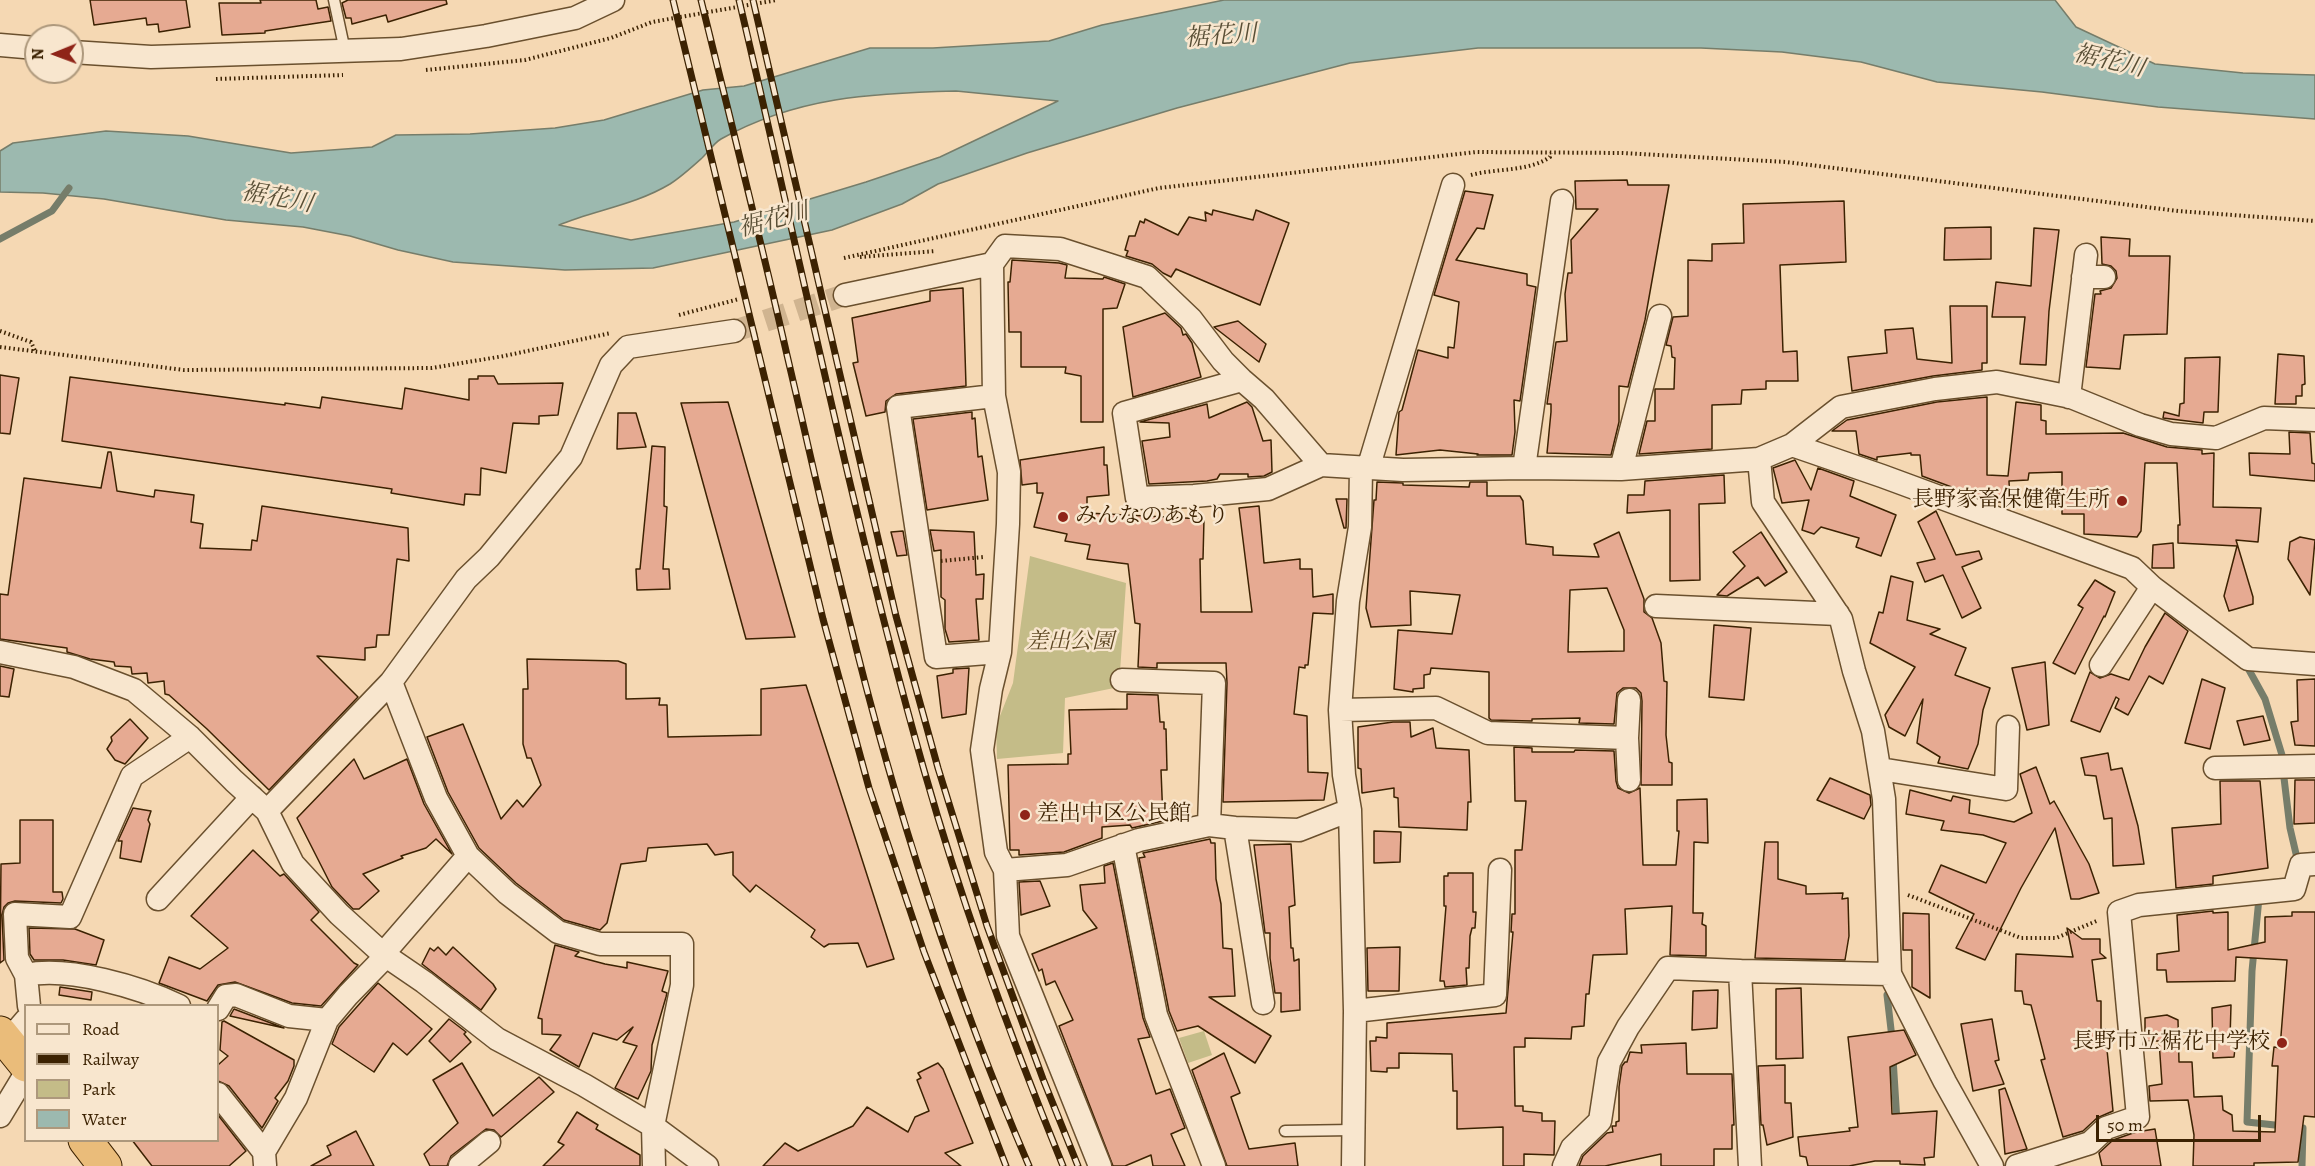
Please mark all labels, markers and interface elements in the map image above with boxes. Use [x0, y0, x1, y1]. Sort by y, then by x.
water label: 裾花川 [1184, 20, 1258, 54]
north arrow [24, 24, 84, 84]
water label: 裾花川 [2071, 40, 2147, 84]
text: N [27, 48, 49, 60]
water label: 裾花川 [239, 179, 315, 219]
water label: 裾花川 [735, 198, 813, 244]
place label: 長野家畜保健衛生所 [1912, 488, 2110, 514]
marker: 長野家畜保健衛生所 [2115, 494, 2129, 508]
place label: みんなのあもり [1075, 504, 1229, 530]
marker: みんなのあもり [1056, 510, 1070, 524]
park label: 差出公園 [1026, 630, 1114, 656]
place label: 差出中区公民館 [1037, 802, 1191, 828]
marker: 差出中区公民館 [1018, 808, 1032, 822]
legend [24, 1004, 219, 1142]
text: Road [82, 1017, 119, 1041]
place label: 長野市立裾花中学校 [2072, 1030, 2270, 1056]
marker: 長野市立裾花中学校 [2275, 1036, 2289, 1050]
text: Railway [82, 1047, 139, 1071]
text: Park [82, 1077, 116, 1101]
scale bar [2099, 1103, 2264, 1141]
text: Water [82, 1107, 127, 1131]
text: 50 m [2107, 1113, 2143, 1137]

